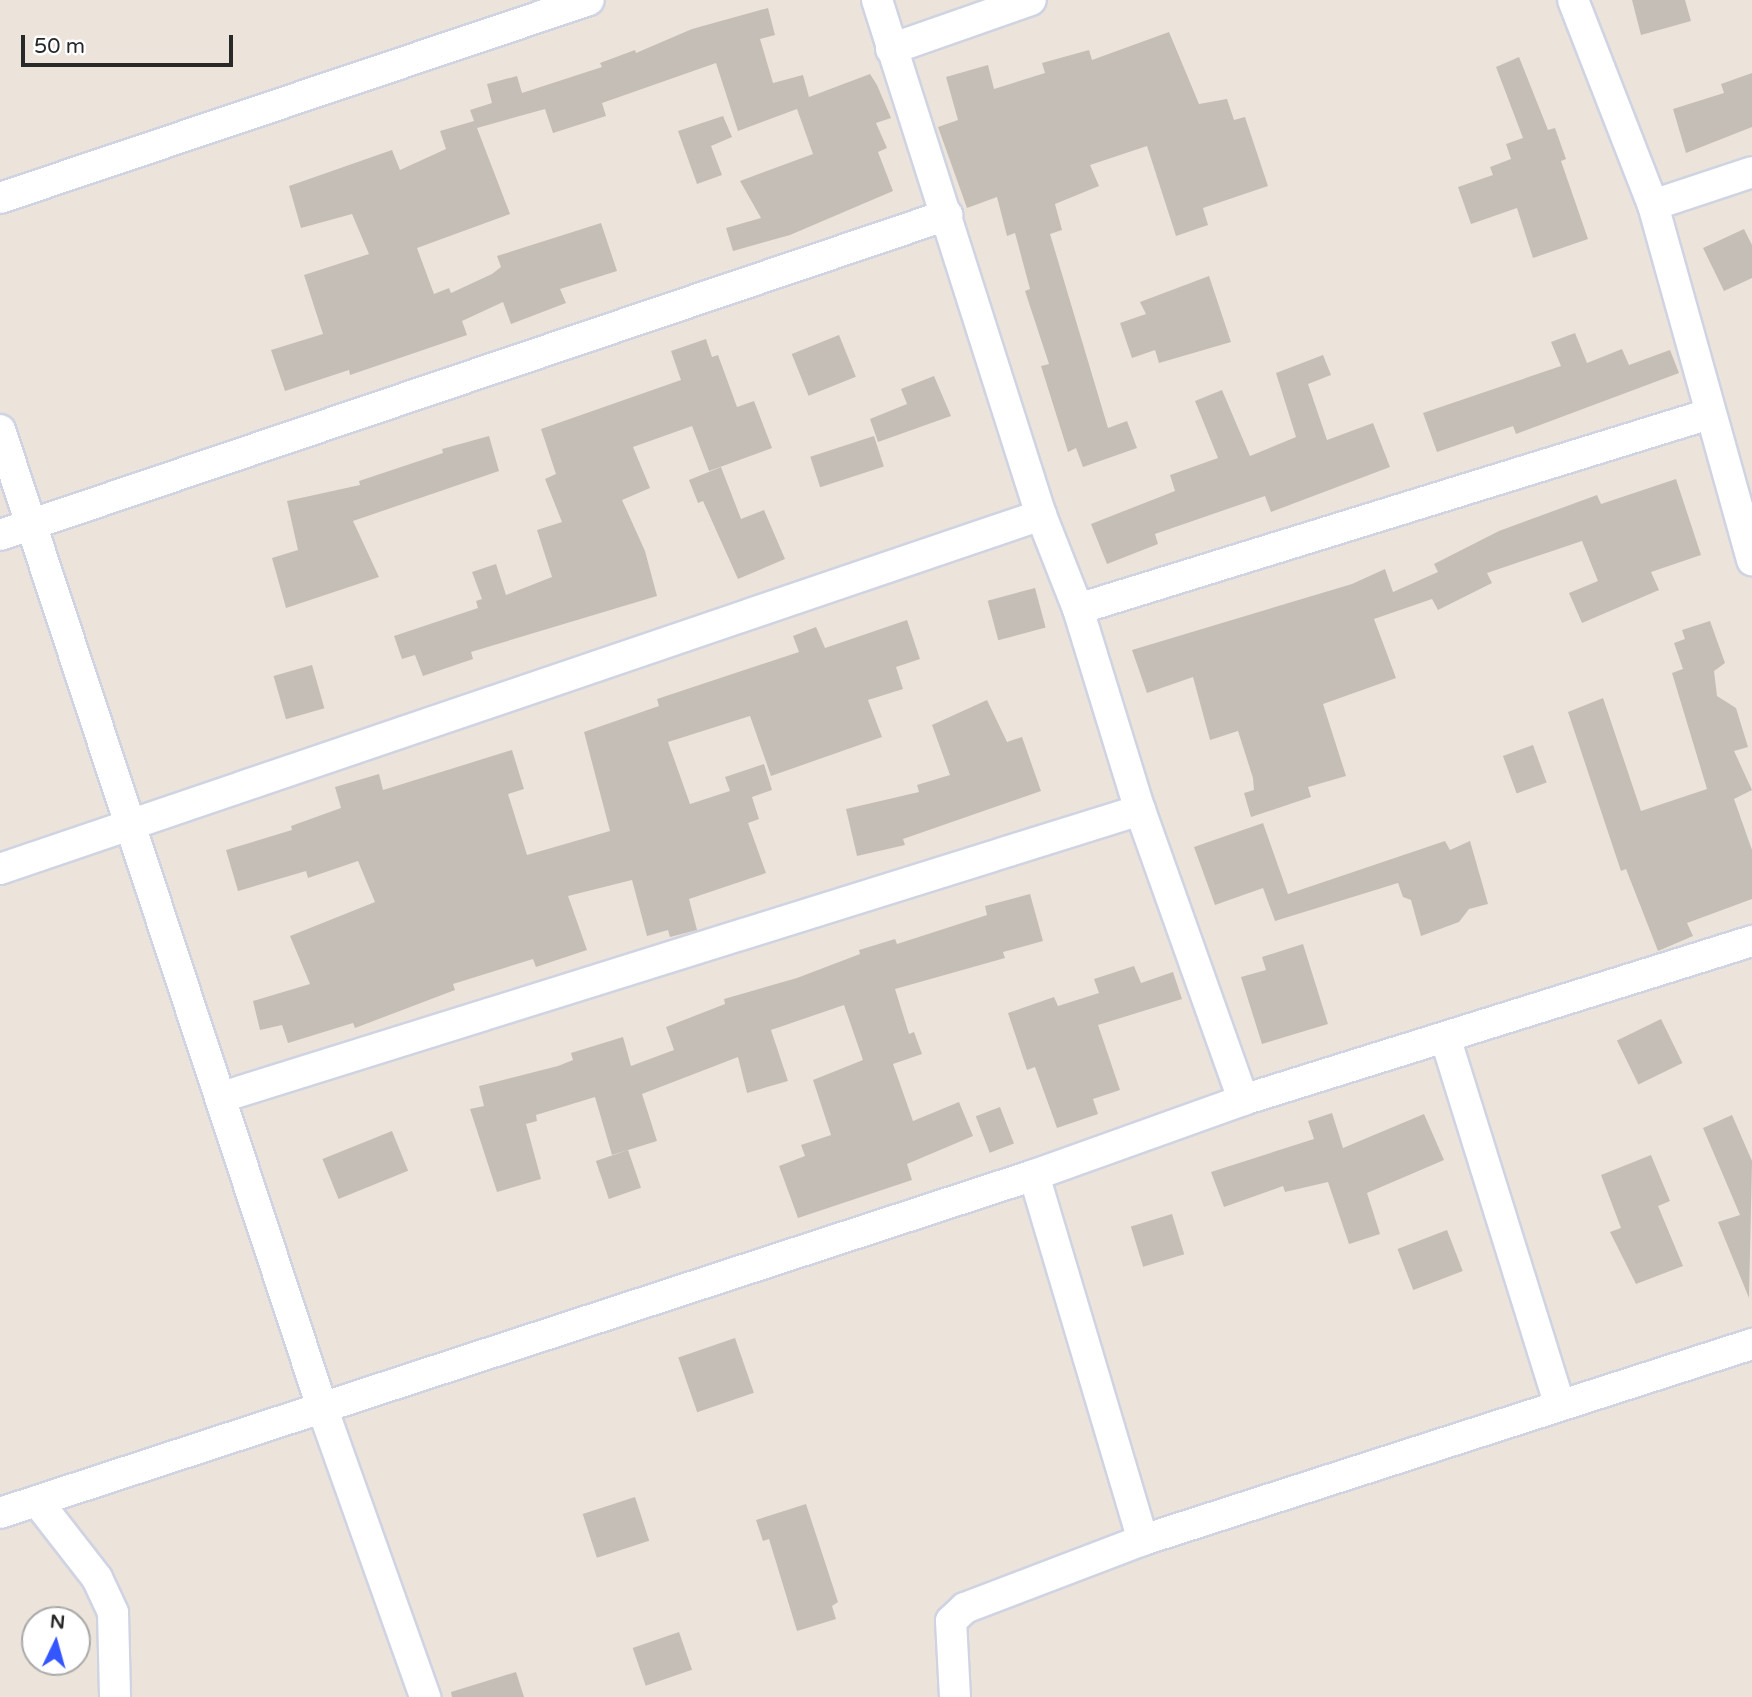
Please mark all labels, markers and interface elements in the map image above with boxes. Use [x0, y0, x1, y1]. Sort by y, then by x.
scale bar [24, 21, 236, 65]
text: 50 m [34, 34, 85, 59]
north arrow [21, 1606, 91, 1676]
text: N [49, 1610, 66, 1634]

